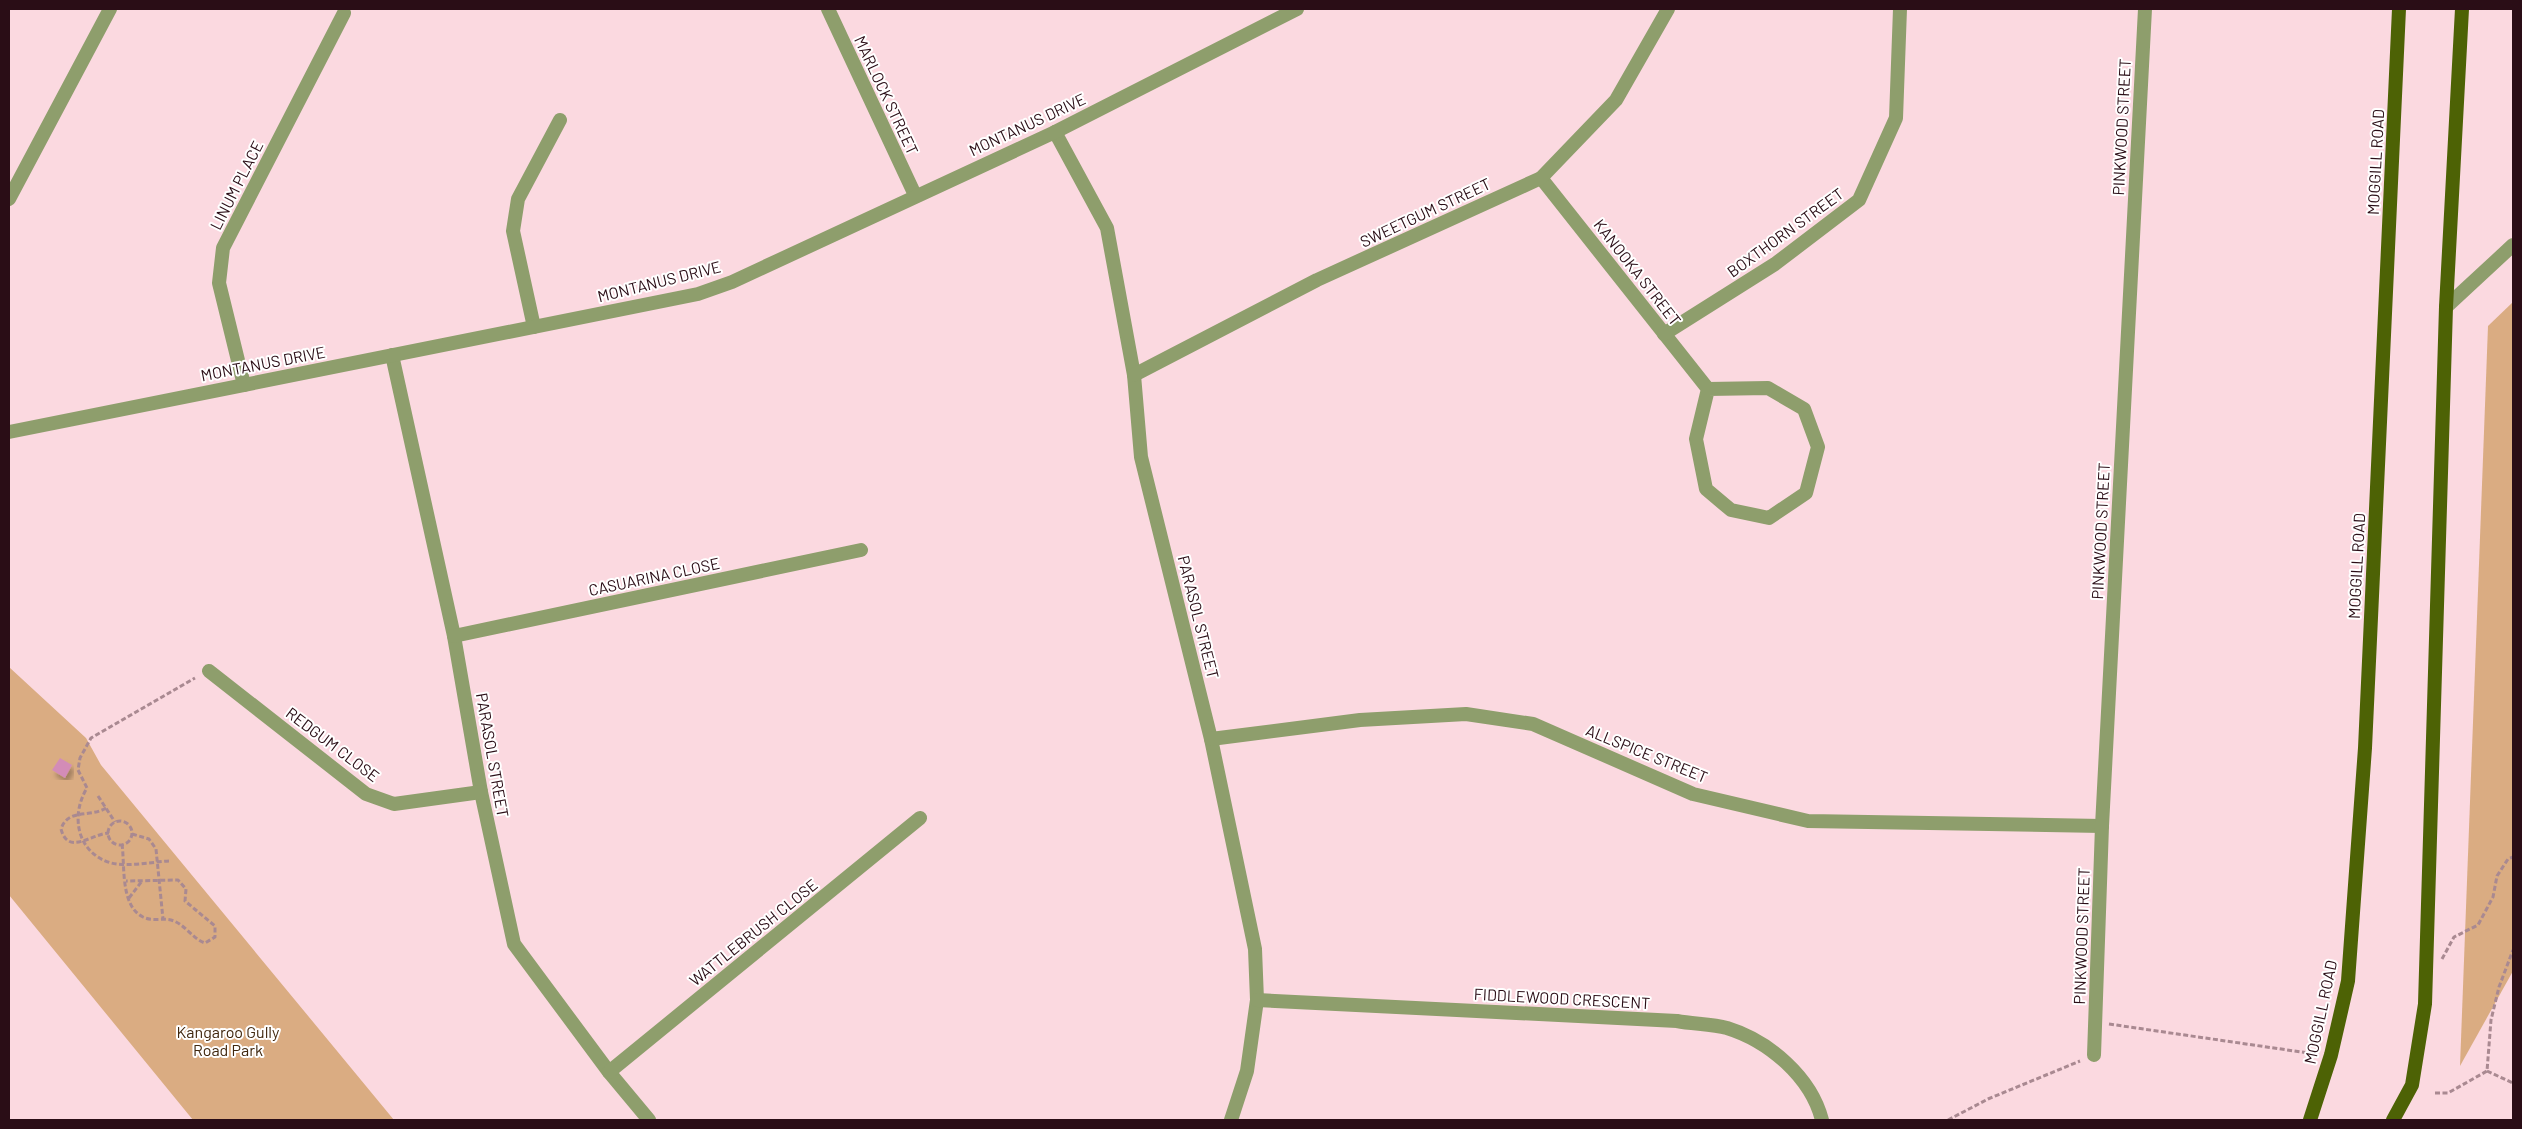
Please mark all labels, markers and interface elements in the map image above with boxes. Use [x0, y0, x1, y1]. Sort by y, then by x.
street label: MARLOCK STREET [851, 33, 923, 157]
street label: PINKWOOD STREET [2108, 58, 2134, 196]
street label: MONTANUS DRIVE [966, 89, 1088, 159]
street label: MOGGILL ROAD [2363, 109, 2387, 215]
street label: LINUM PLACE [205, 137, 267, 233]
street label: SWEETGUM STREET [1357, 173, 1493, 251]
street label: BOXTHORN STREET [1723, 183, 1847, 281]
street label: KANOOKA STREET [1590, 215, 1686, 329]
street label: MONTANUS DRIVE [595, 256, 723, 306]
street label: MONTANUS DRIVE [199, 342, 327, 384]
street label: PINKWOOD STREET [2087, 462, 2113, 600]
street label: MOGGILL ROAD [2344, 513, 2368, 619]
street label: CASUARINA CLOSE [587, 553, 721, 599]
street label: PARASOL STREET [1175, 553, 1223, 681]
street label: PARASOL STREET [473, 691, 513, 819]
street label: REDGUM CLOSE [283, 703, 383, 785]
street label: ALLSPICE STREET [1583, 720, 1711, 786]
street label: PINKWOOD STREET [2069, 867, 2093, 1005]
street label: WATTLEBRUSH CLOSE [685, 875, 821, 989]
street label: MOGGILL ROAD [2300, 958, 2340, 1066]
street label: FIDDLEWOOD CRESCENT [1473, 984, 1651, 1012]
park label: Kangaroo Gully Road Park [177, 1022, 280, 1059]

